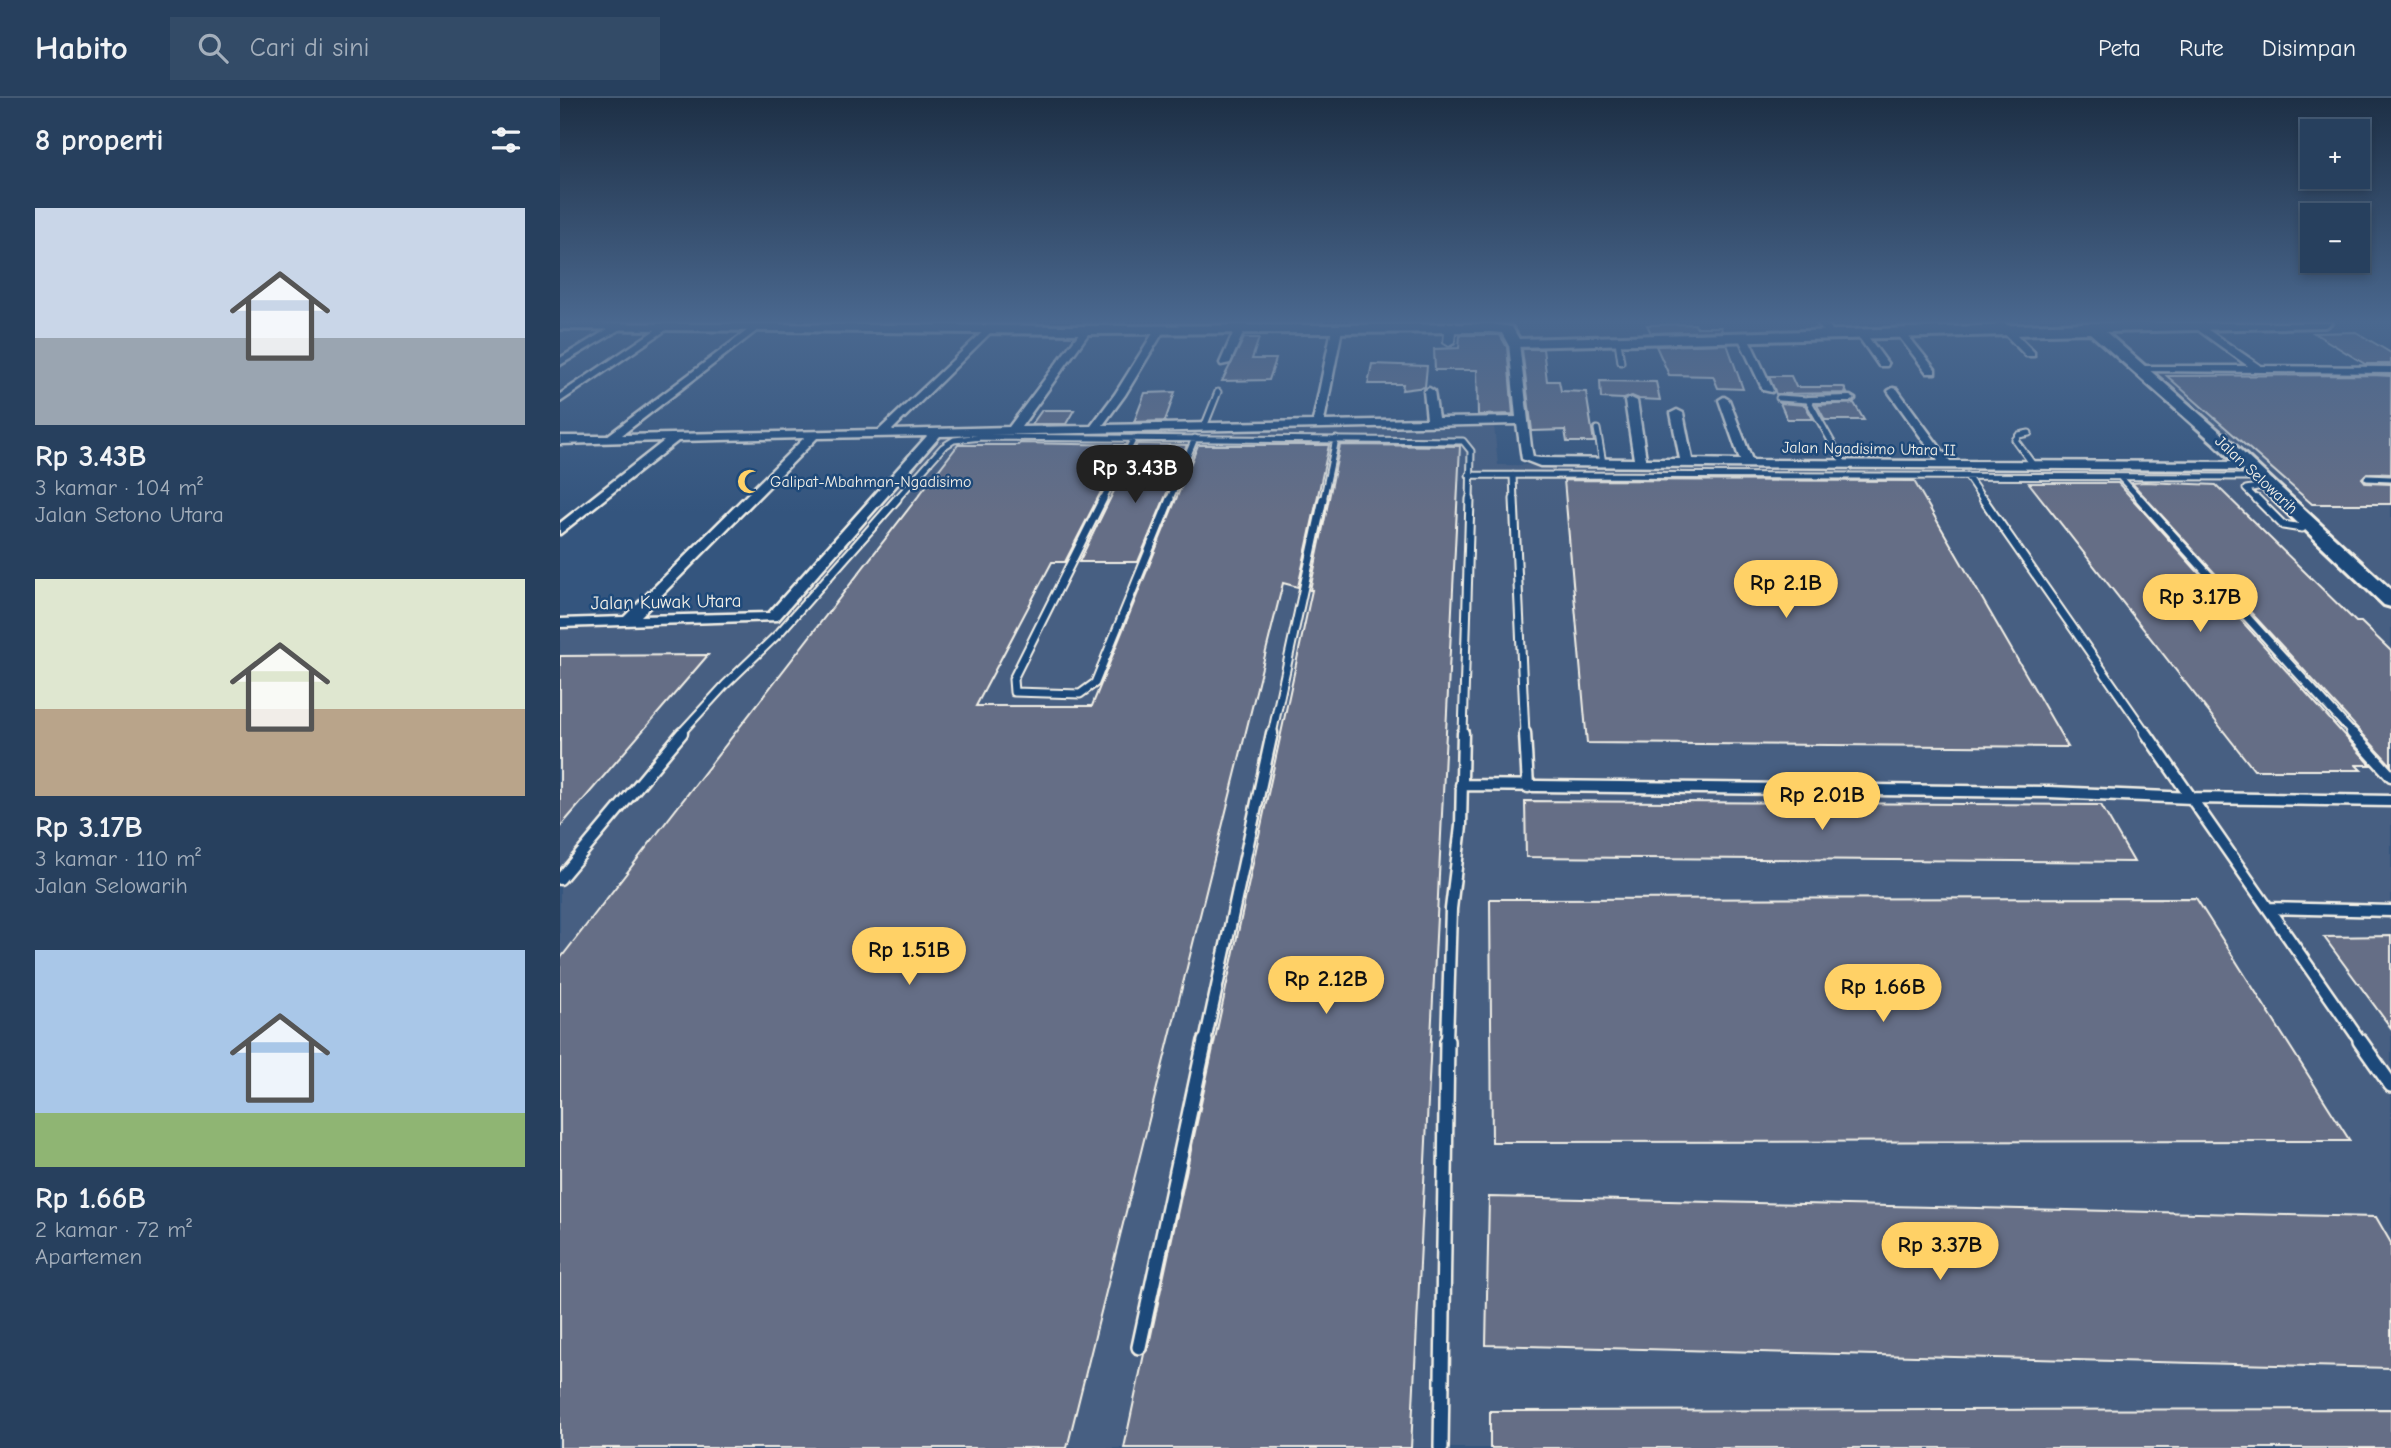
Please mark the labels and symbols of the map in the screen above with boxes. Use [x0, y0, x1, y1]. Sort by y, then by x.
street label: Jalan Selowarih [2211, 432, 2301, 518]
street label: Jalan Ngadisimo Utara II [1782, 438, 1956, 460]
pin: Rp 3.43B [1063, 446, 1207, 505]
mosque icon: Galipat-Mbahman-Ngadisimo [736, 467, 764, 495]
place label: Galipat-Mbahman-Ngadisimo [770, 473, 972, 491]
pin: Rp 2.1B [1721, 560, 1851, 620]
pin: Rp 3.17B [2128, 574, 2272, 634]
street label: Jalan Kuwak Utara [590, 590, 742, 614]
pin: Rp 2.01B [1750, 772, 1894, 832]
pin: Rp 1.51B [837, 928, 981, 987]
pin: Rp 2.12B [1254, 956, 1398, 1016]
pin: Rp 1.66B [1811, 964, 1955, 1024]
pin: Rp 3.37B [1868, 1222, 2012, 1282]

